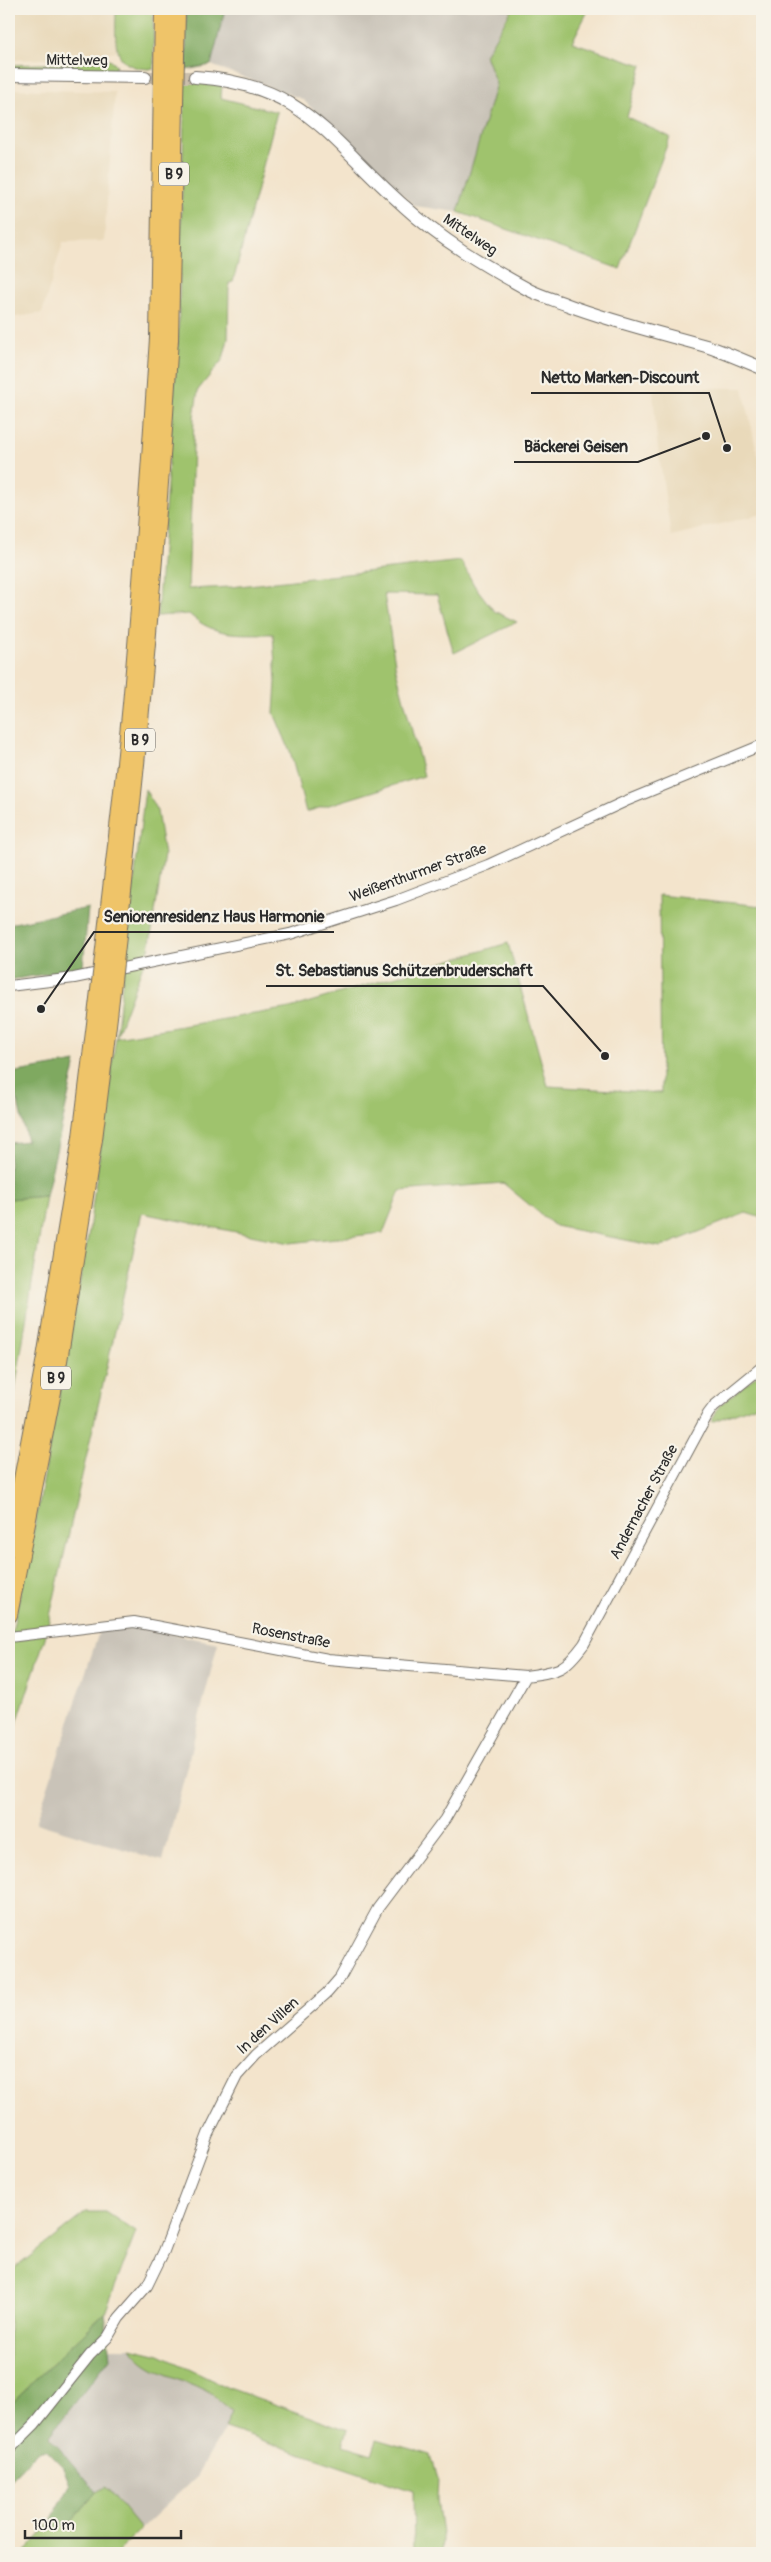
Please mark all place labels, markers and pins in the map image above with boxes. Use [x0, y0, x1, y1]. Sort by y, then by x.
callout: Netto Marken-Discount [531, 362, 709, 393]
callout: Bäckerei Geisen [514, 431, 638, 462]
callout: Seniorenresidenz Haus Harmonie [94, 901, 334, 932]
callout: St. Sebastianus Schützenbruderschaft [266, 955, 543, 986]

